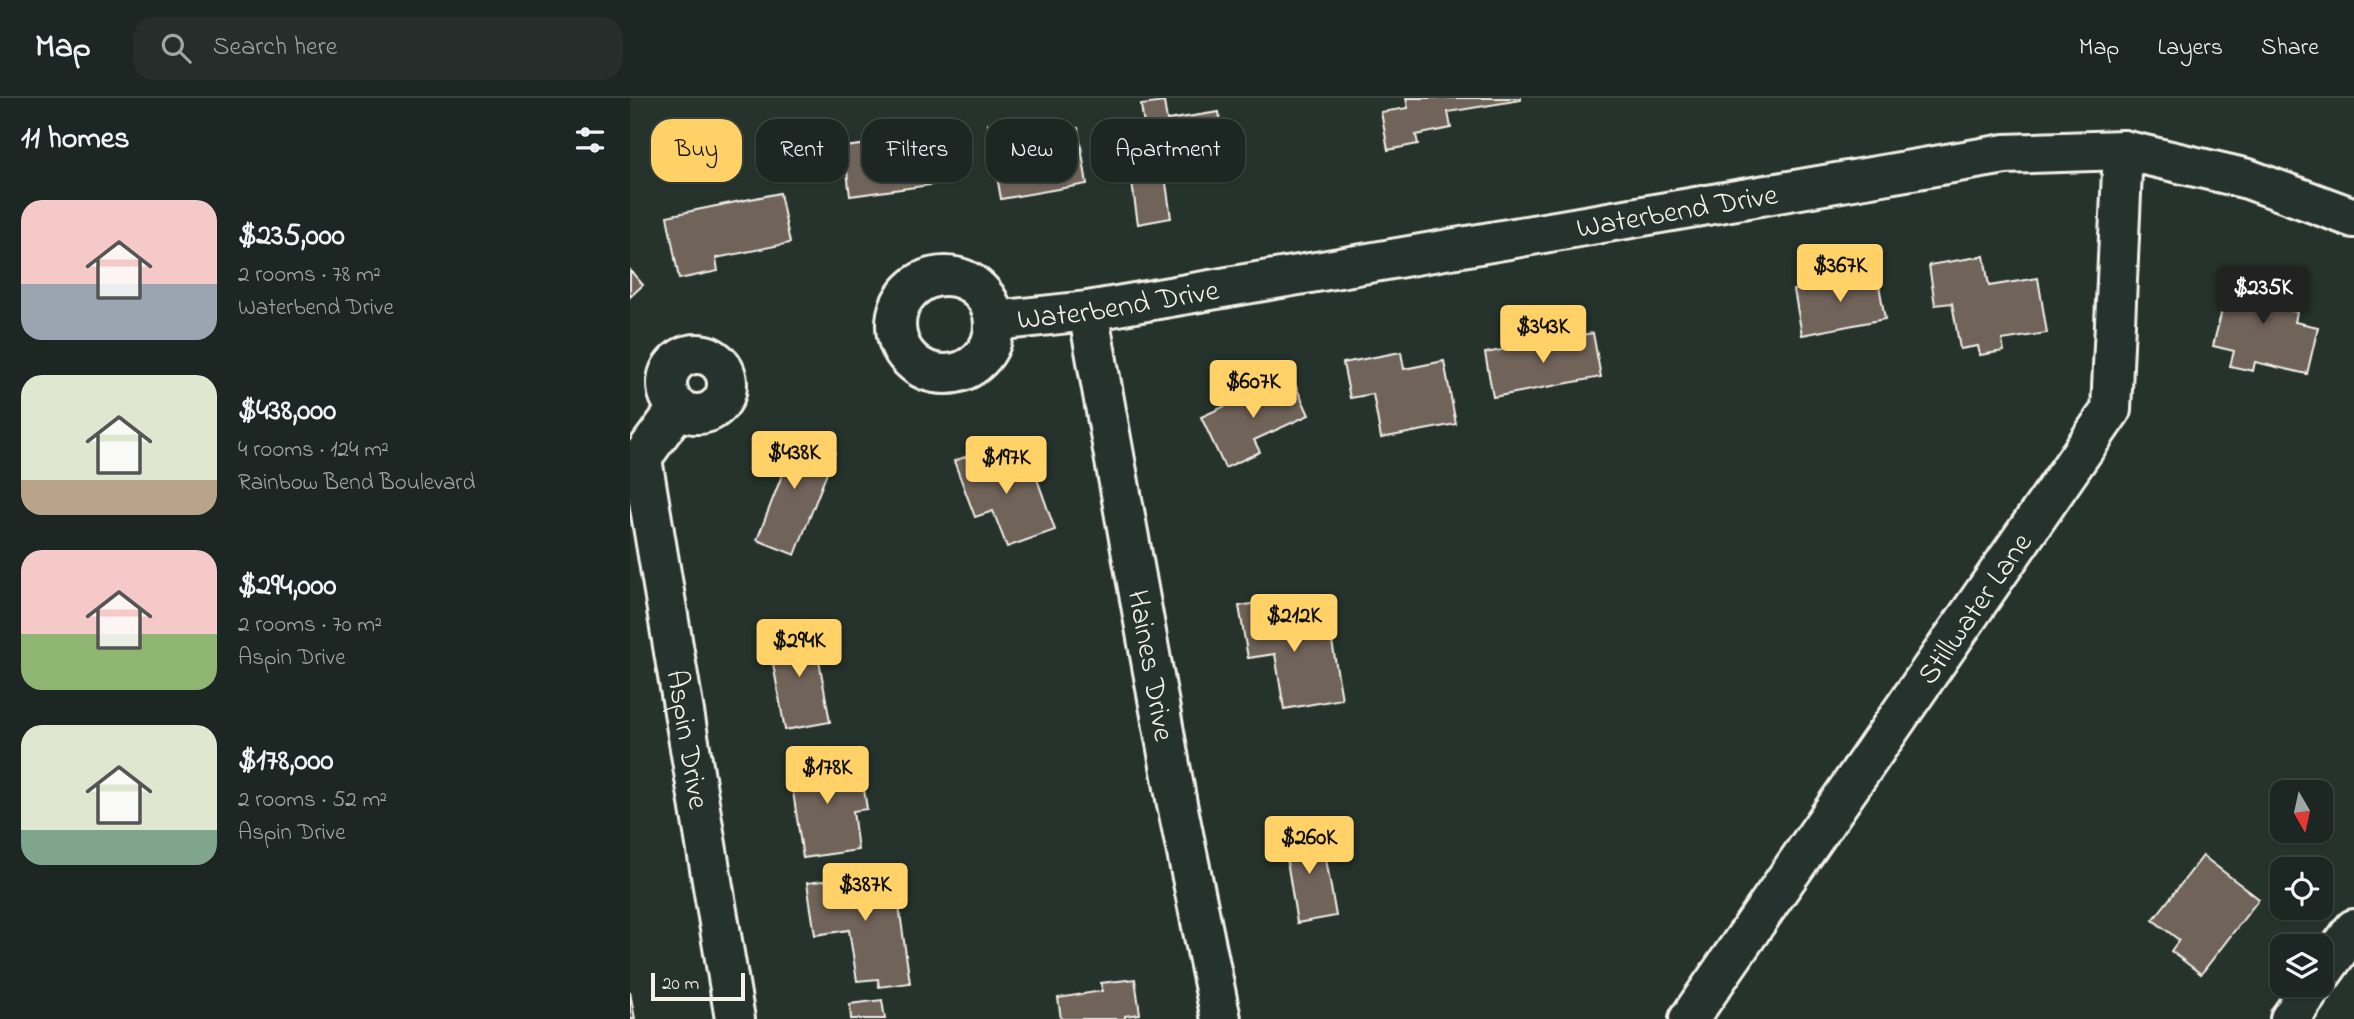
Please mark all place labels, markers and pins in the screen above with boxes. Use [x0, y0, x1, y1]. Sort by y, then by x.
pin: $367K [1791, 244, 1889, 304]
pin: $235K [2214, 266, 2312, 326]
pin: $343K [1494, 306, 1592, 365]
pin: $607K [1204, 360, 1302, 420]
pin: $438K [745, 432, 843, 491]
pin: $197K [957, 436, 1055, 496]
pin: $212K [1245, 594, 1343, 654]
pin: $294K [750, 620, 848, 679]
pin: $178K [778, 746, 876, 806]
pin: $260K [1260, 816, 1358, 876]
pin: $387K [816, 864, 914, 923]

